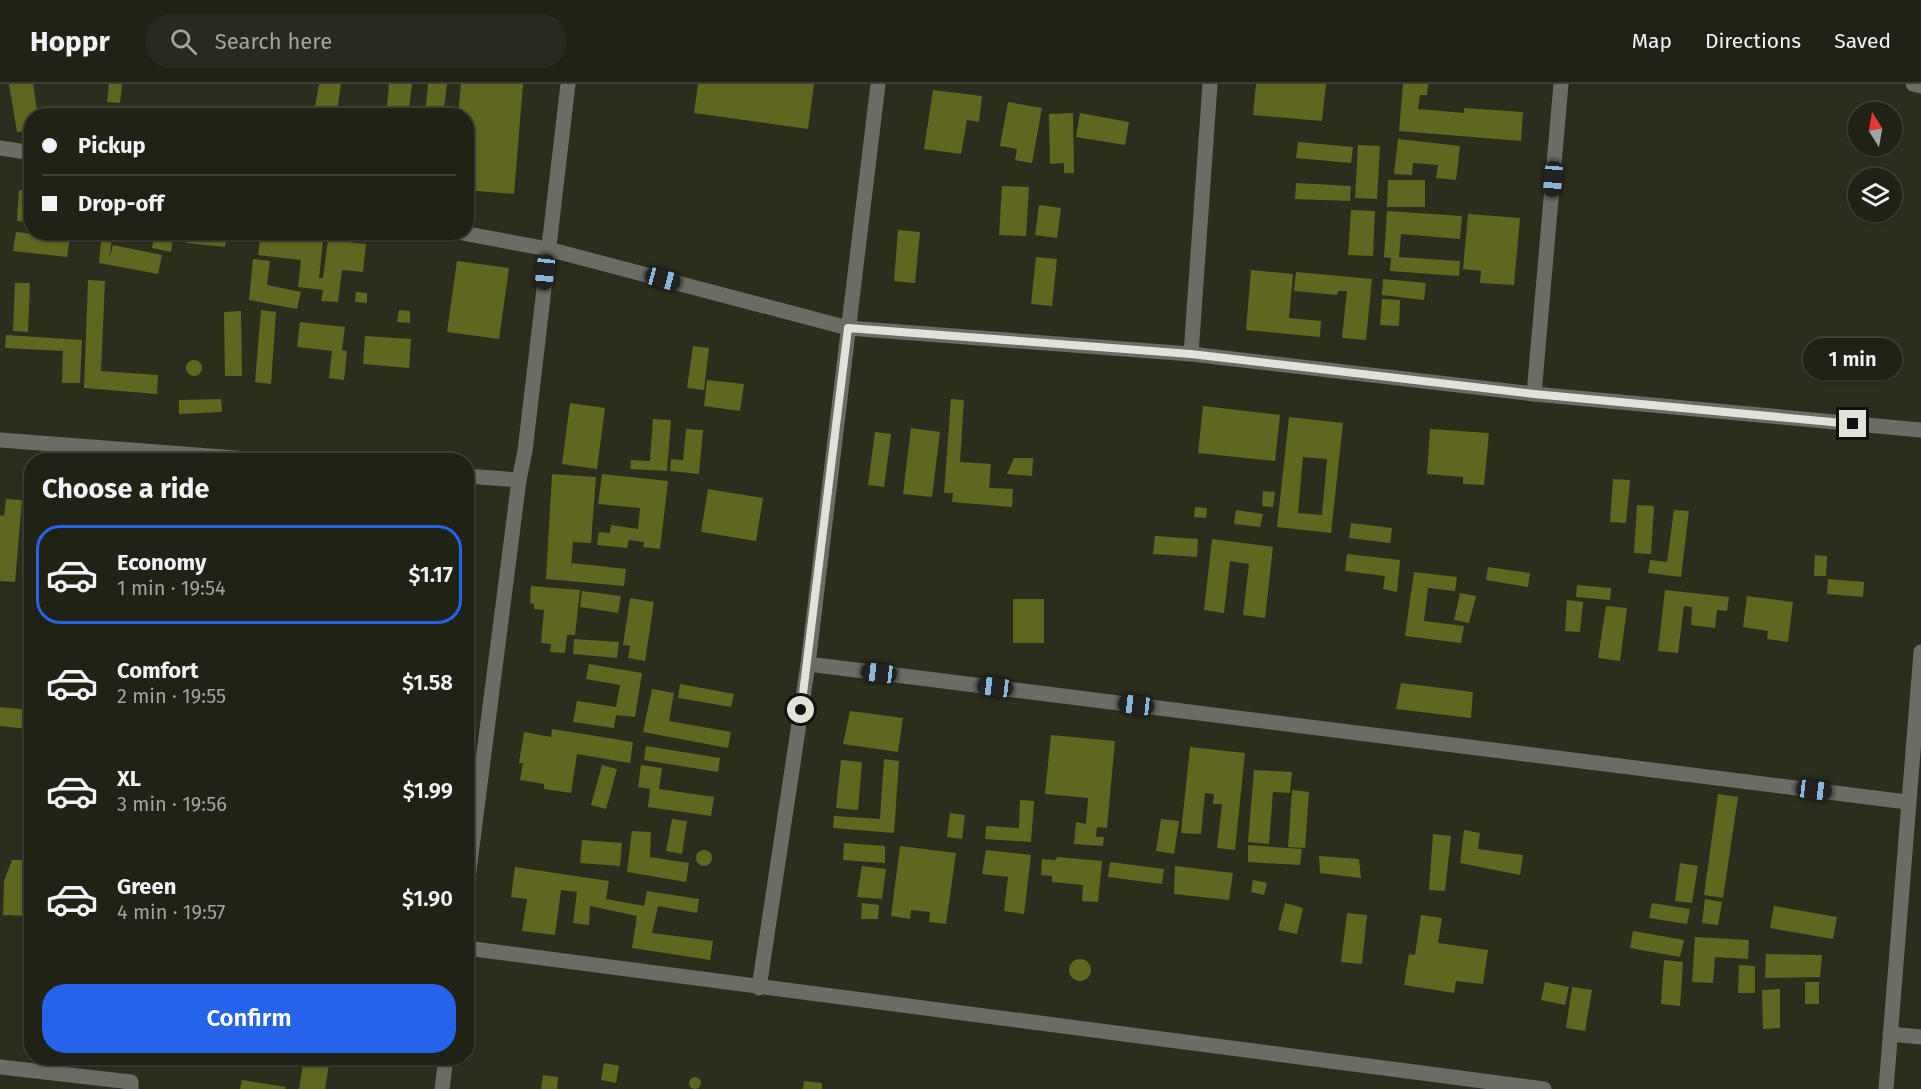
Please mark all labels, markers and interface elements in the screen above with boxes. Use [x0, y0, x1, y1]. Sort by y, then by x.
search box [146, 14, 566, 68]
text: Hoppr [30, 25, 110, 58]
icon: search [167, 25, 200, 58]
text: Search here [215, 28, 332, 55]
text: Map [1632, 28, 1672, 54]
text: Directions [1705, 28, 1801, 54]
text: Saved [1834, 28, 1891, 54]
north arrow [1848, 102, 1902, 156]
map controls [1848, 102, 1902, 222]
text: Pickup [78, 132, 146, 159]
car [1542, 160, 1564, 198]
button: layers [1848, 168, 1902, 222]
text: Drop-off [78, 190, 164, 217]
car [534, 253, 556, 291]
car [643, 266, 683, 292]
callout: 1 min [1804, 337, 1902, 379]
text: 1 min [1828, 347, 1877, 371]
route end [1839, 410, 1866, 437]
text: Choose a ride [42, 473, 209, 505]
icon: car [45, 548, 99, 602]
text: Economy [117, 549, 206, 576]
text: $1.17 [408, 561, 453, 588]
text: 1 min · 19:54 [117, 576, 226, 600]
icon: car [45, 656, 99, 710]
text: Comfort [117, 657, 198, 684]
car [860, 662, 898, 684]
text: $1.58 [402, 669, 453, 696]
car [976, 676, 1014, 698]
text: 2 min · 19:55 [117, 684, 226, 708]
car [1117, 694, 1155, 716]
route start [787, 696, 814, 723]
icon: car [45, 764, 99, 818]
text: XL [117, 765, 141, 792]
text: $1.99 [403, 777, 453, 804]
car [1795, 779, 1833, 801]
text: 3 min · 19:56 [117, 792, 227, 816]
icon: car [45, 872, 99, 926]
text: Green [117, 873, 176, 900]
text: $1.90 [402, 885, 453, 912]
text: 4 min · 19:57 [117, 900, 225, 924]
button: Confirm [42, 984, 456, 1053]

